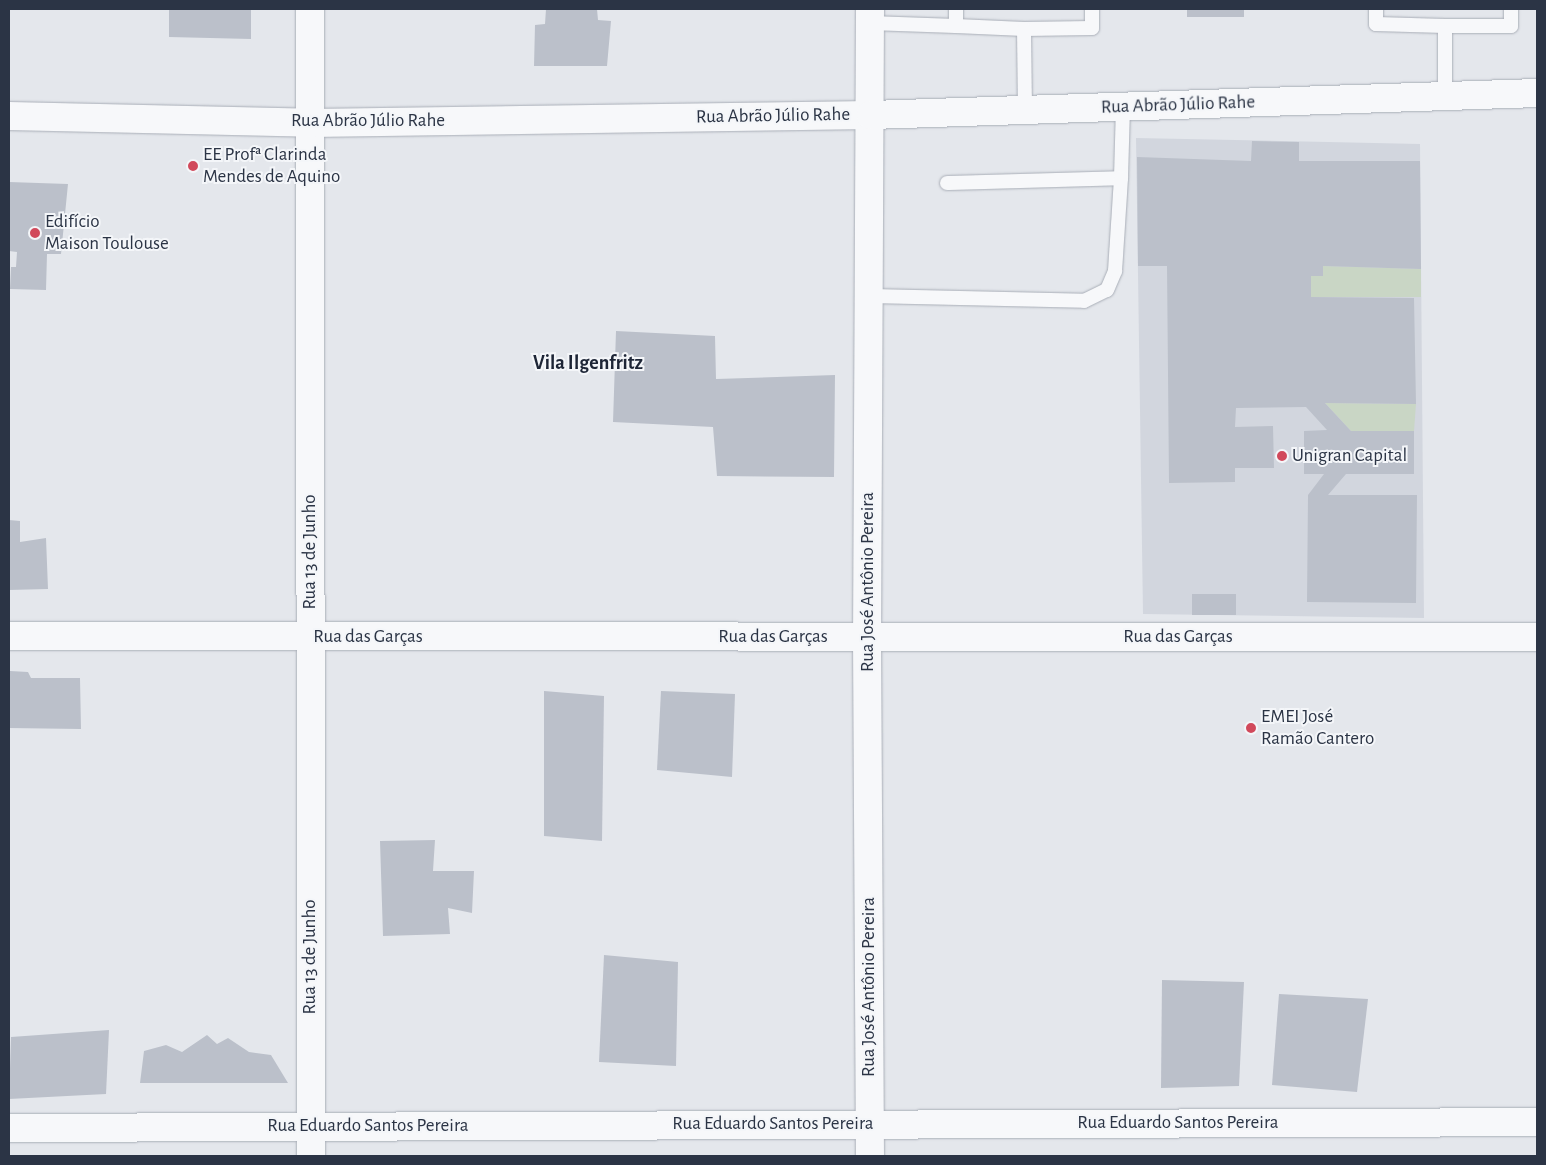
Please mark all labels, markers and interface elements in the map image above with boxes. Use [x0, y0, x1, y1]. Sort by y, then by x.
street label: Rua Abrão Júlio Rahe [1101, 91, 1255, 119]
street label: Rua Abrão Júlio Rahe [696, 103, 850, 129]
street label: Rua Abrão Júlio Rahe [291, 110, 445, 132]
place label: EE Profª Clarinda Mendes de Aquino [203, 144, 340, 188]
marker: EE Profª Clarinda Mendes de Aquino [187, 160, 199, 172]
place label: Edifício Maison Toulouse [45, 211, 169, 255]
marker: Edifício Maison Toulouse [29, 227, 41, 239]
district label: Vila Ilgenfritz [533, 351, 643, 375]
place label: Unigran Capital [1292, 445, 1407, 467]
marker: Unigran Capital [1276, 450, 1288, 462]
street label: Rua José Antônio Pereira [857, 492, 879, 672]
street label: Rua 13 de Junho [299, 494, 321, 610]
street label: Rua das Garças [313, 626, 423, 648]
street label: Rua das Garças [718, 626, 828, 648]
street label: Rua das Garças [1123, 626, 1233, 648]
place label: EMEI José Ramão Cantero [1261, 706, 1374, 750]
marker: EMEI José Ramão Cantero [1245, 722, 1257, 734]
street label: Rua José Antônio Pereira [858, 897, 880, 1077]
street label: Rua 13 de Junho [299, 899, 321, 1015]
street label: Rua Eduardo Santos Pereira [1077, 1112, 1279, 1134]
street label: Rua Eduardo Santos Pereira [672, 1113, 874, 1135]
street label: Rua Eduardo Santos Pereira [267, 1115, 469, 1137]

